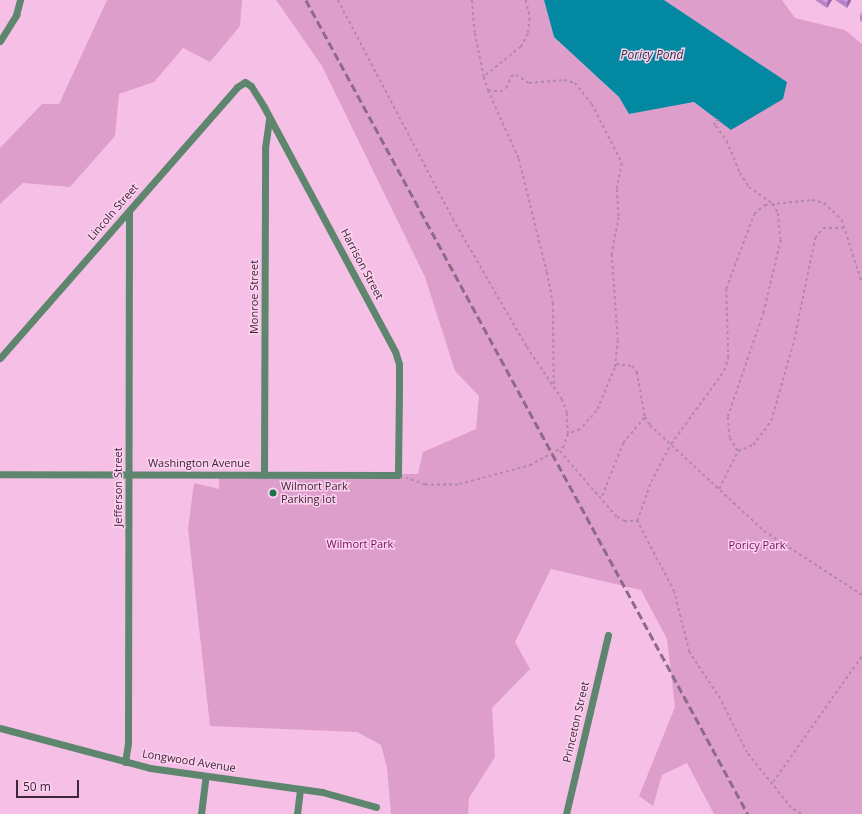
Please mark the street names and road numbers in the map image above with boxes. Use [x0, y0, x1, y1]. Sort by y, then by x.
street label: Lincoln Street [85, 181, 141, 243]
street label: Harrison Street [338, 226, 386, 302]
street label: Monroe Street [247, 260, 261, 334]
street label: Jefferson Street [111, 447, 125, 527]
street label: Washington Avenue [148, 456, 250, 470]
street label: Princeton Street [560, 680, 592, 764]
street label: Longwood Avenue [141, 747, 237, 775]

